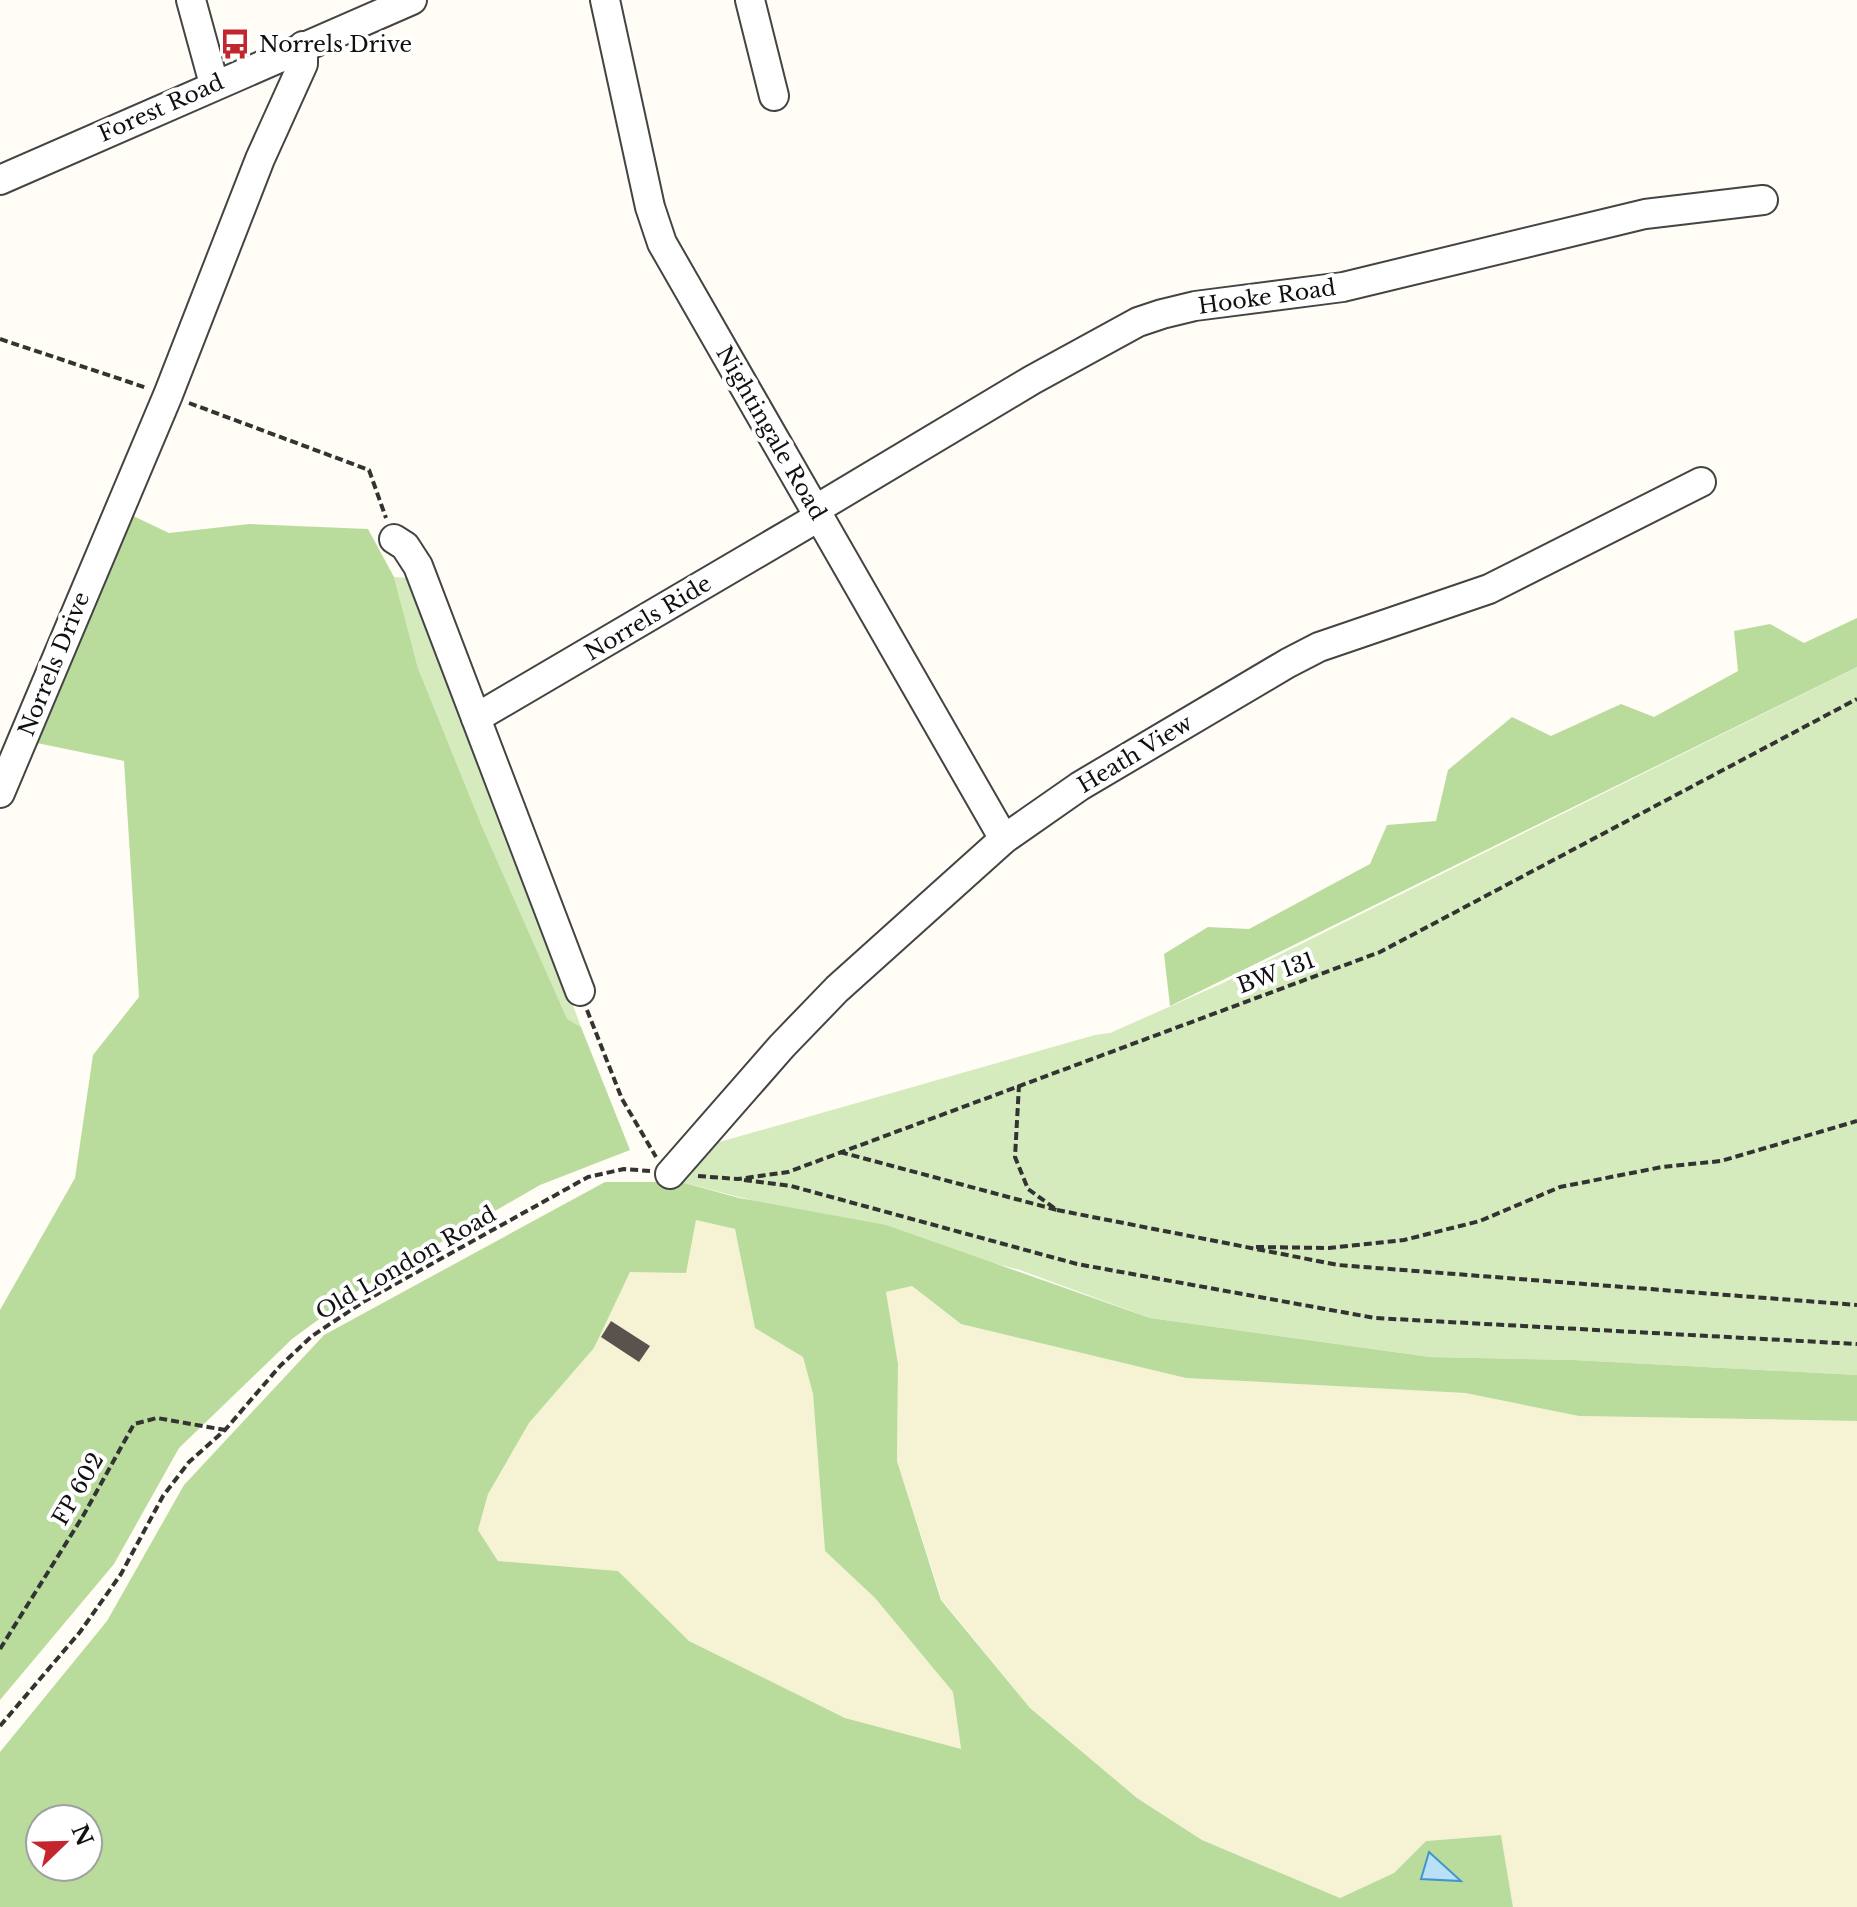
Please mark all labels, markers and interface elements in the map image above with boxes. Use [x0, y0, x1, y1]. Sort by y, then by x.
bus stop icon: Norrels Drive [218, 27, 252, 61]
place label: Norrels Drive [259, 31, 412, 58]
street label: Forest Road [94, 68, 228, 148]
street label: Hooke Road [1196, 274, 1338, 320]
street label: Nightingale Road [710, 341, 832, 525]
street label: Norrels Ride [580, 570, 716, 666]
street label: Norrels Drive [13, 588, 95, 740]
street label: Heath View [1073, 709, 1197, 799]
street label: BW 131 [1233, 947, 1319, 999]
street label: Old London Road [311, 1200, 501, 1326]
street label: FP 602 [47, 1448, 109, 1530]
north arrow [24, 1803, 104, 1883]
text: N [65, 1821, 99, 1850]

